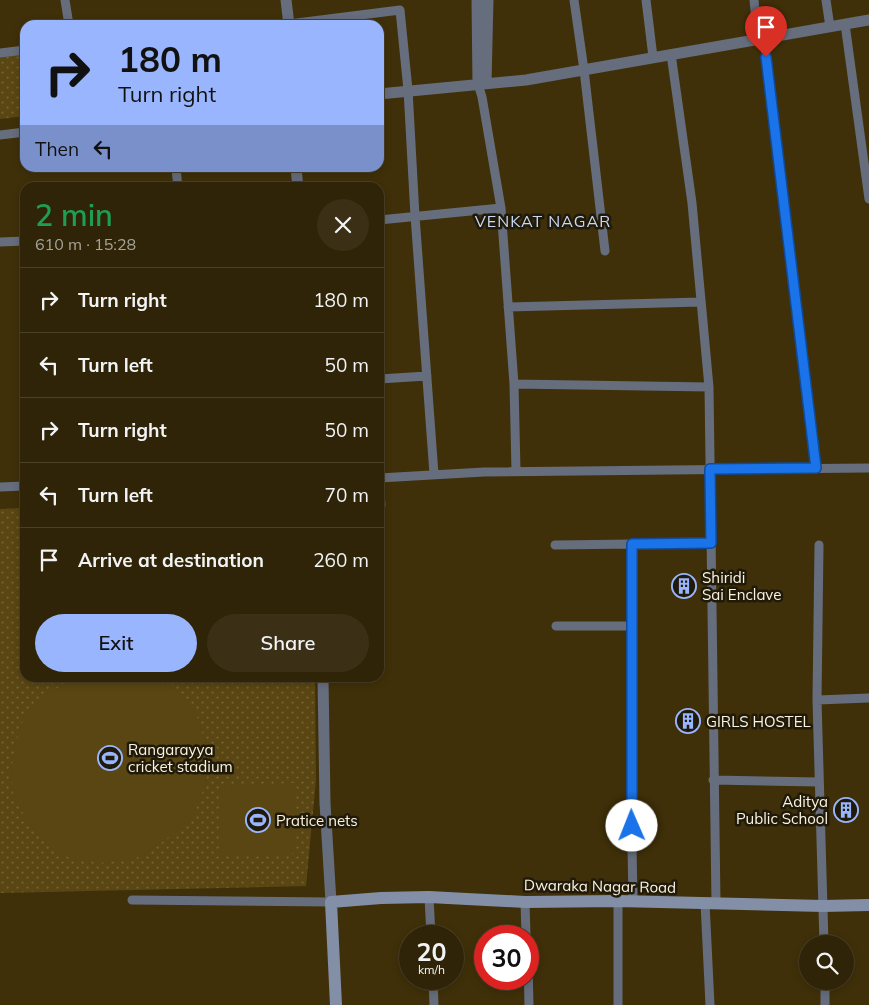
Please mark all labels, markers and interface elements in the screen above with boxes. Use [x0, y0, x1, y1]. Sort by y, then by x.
pin [745, 6, 787, 57]
icon: arrive [752, 13, 780, 41]
text: 180 m [118, 37, 222, 81]
icon: right [35, 40, 100, 105]
text: Turn right [118, 80, 216, 108]
icon: left [89, 135, 117, 163]
text: Then [35, 137, 79, 161]
text: 2 min [35, 196, 113, 234]
button: close [317, 199, 369, 251]
district label: VENKAT NAGAR [475, 211, 611, 231]
text: 610 m · 15:28 [35, 234, 136, 254]
icon: right [35, 286, 63, 314]
text: Turn right [78, 288, 167, 312]
text: 180 m [313, 288, 369, 312]
icon: left [35, 351, 63, 379]
text: Turn left [78, 353, 153, 377]
text: 50 m [325, 353, 369, 377]
icon: right [35, 416, 63, 444]
text: Turn right [78, 418, 167, 442]
text: 50 m [325, 418, 369, 442]
icon: left [35, 481, 63, 509]
text: Turn left [78, 483, 153, 507]
text: 70 m [325, 483, 369, 507]
icon: arrive [35, 546, 63, 574]
text: Arrive at destination [78, 548, 264, 572]
text: 260 m [313, 548, 369, 572]
place label: Shiridi Sai Enclave [702, 568, 781, 604]
building icon: Shiridi Sai Enclave [671, 573, 697, 599]
button: Exit [35, 614, 197, 672]
button: Share [207, 614, 369, 672]
building icon: GIRLS HOSTEL [675, 708, 701, 734]
place label: GIRLS HOSTEL [706, 712, 811, 731]
place label: Rangarayya cricket stadium [128, 740, 233, 776]
sports icon: Rangarayya cricket stadium [97, 745, 123, 771]
place label: Aditya Public School [736, 792, 828, 828]
building icon: Aditya Public School [833, 797, 859, 823]
position arrow [605, 799, 657, 851]
sports icon: Pratice nets [245, 807, 271, 833]
place label: Pratice nets [276, 811, 358, 830]
street label: Dwaraka Nagar Road [524, 875, 676, 897]
speed limit sign: 30 [474, 925, 539, 990]
map controls [799, 935, 854, 990]
button: search [799, 935, 854, 990]
text: 20 [416, 936, 447, 967]
text: km/h [418, 962, 445, 977]

